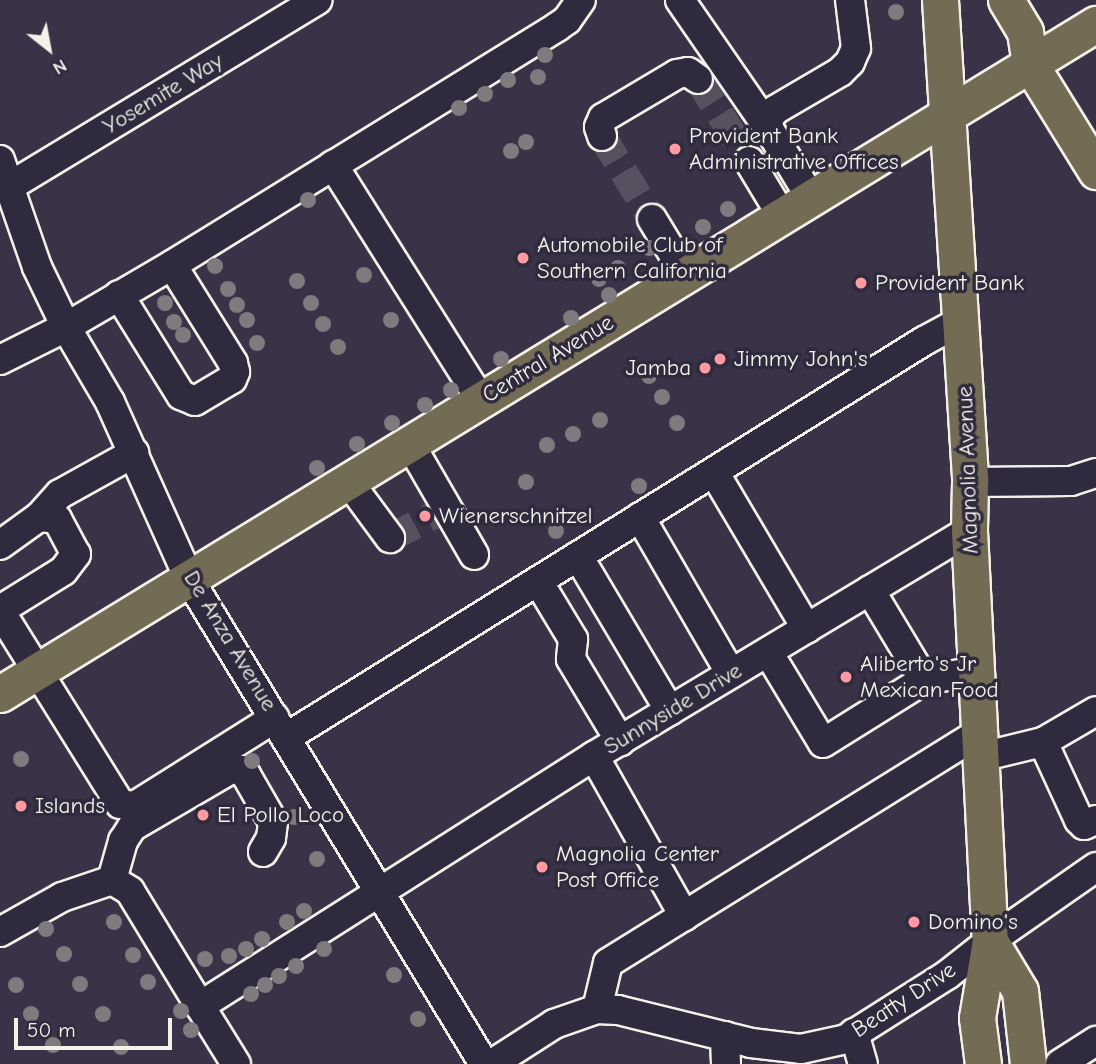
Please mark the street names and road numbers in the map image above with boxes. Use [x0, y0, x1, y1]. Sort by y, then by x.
street label: Yosemite Way [98, 47, 228, 141]
street label: Central Avenue [477, 309, 619, 409]
street label: Magnolia Avenue [951, 386, 985, 554]
street label: De Anza Avenue [177, 566, 283, 716]
street label: Sunnyside Drive [599, 657, 747, 761]
street label: Beatty Drive [847, 956, 961, 1044]

